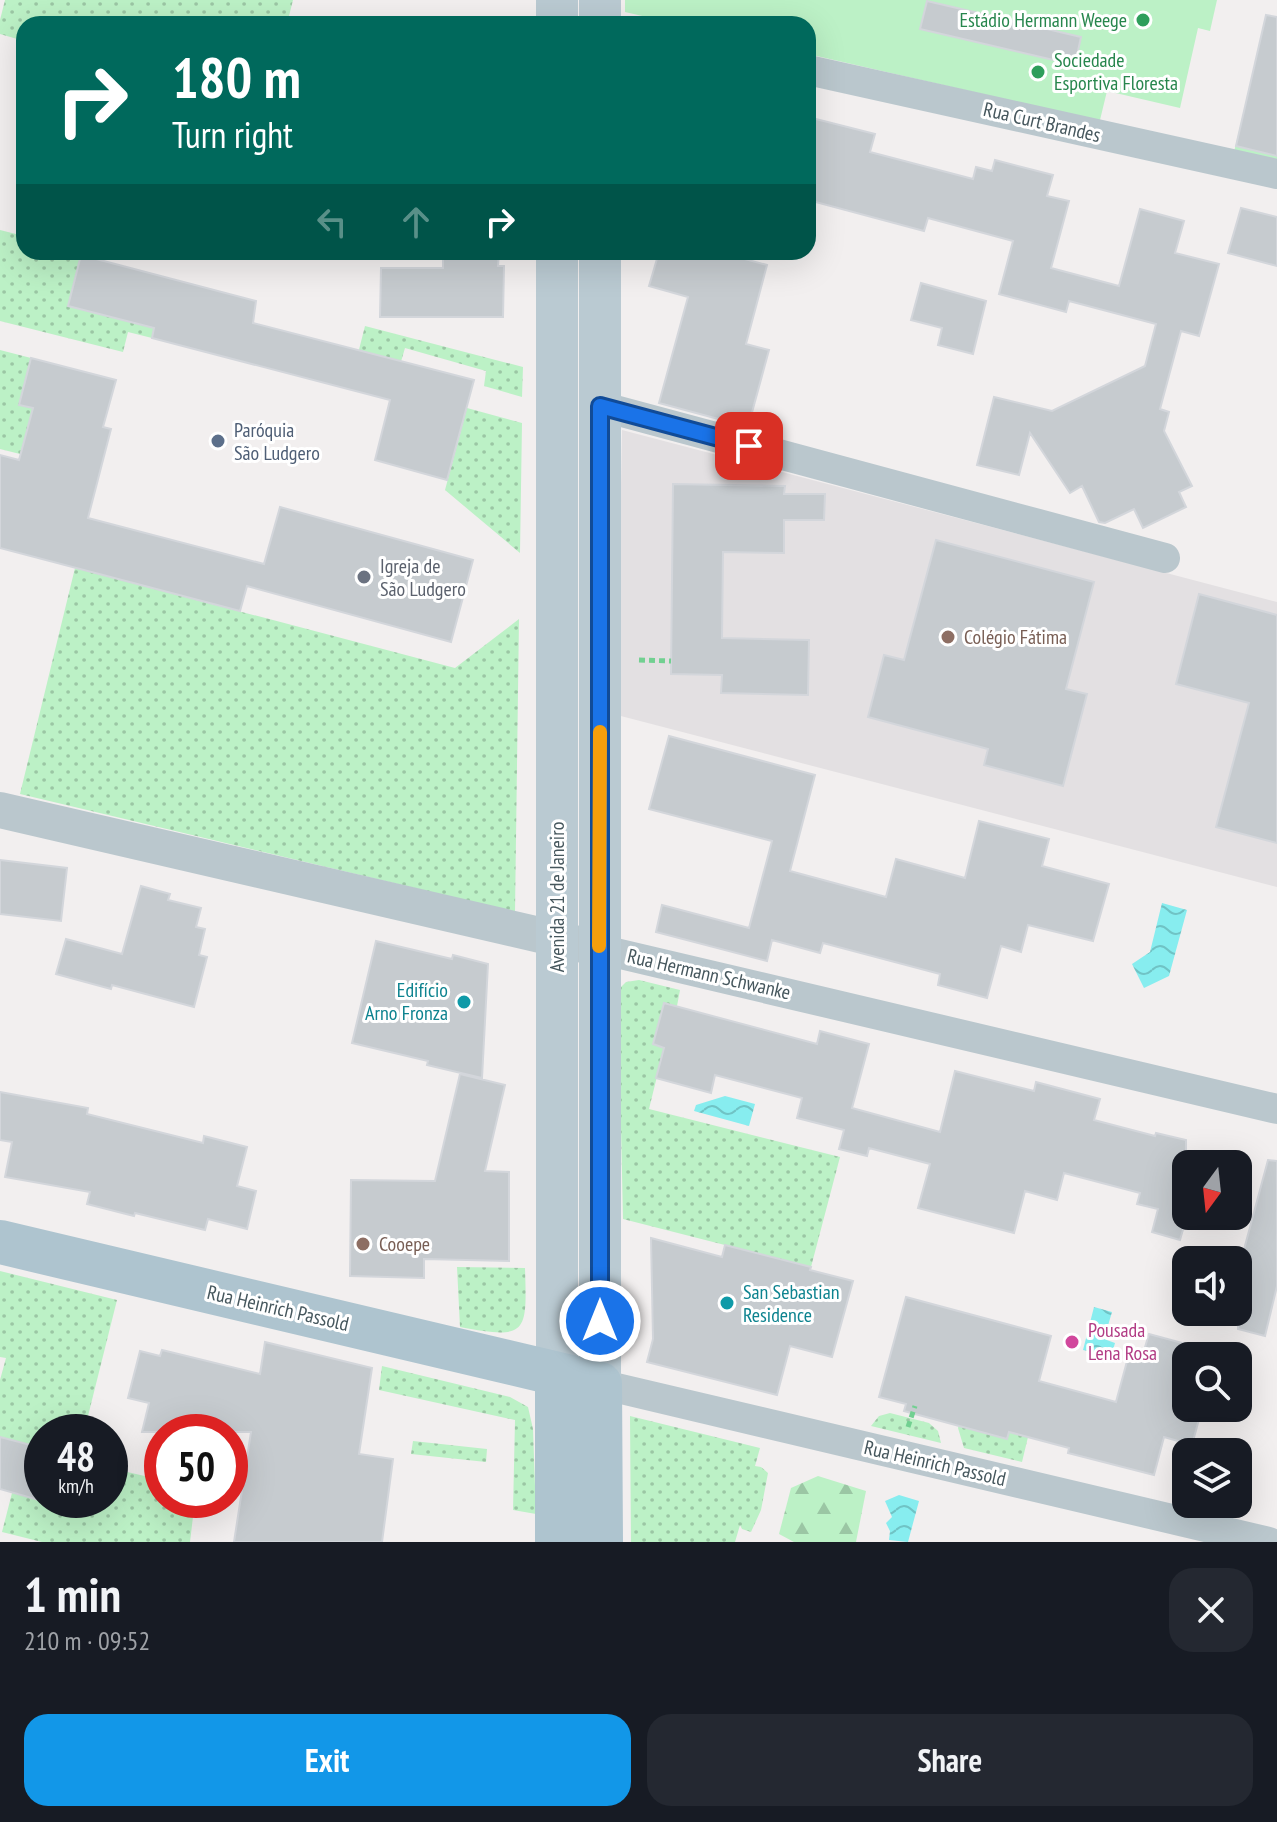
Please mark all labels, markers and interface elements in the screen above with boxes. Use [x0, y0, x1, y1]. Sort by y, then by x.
place label: Estádio Hermann Weege [960, 7, 1127, 33]
marker: Estádio Hermann Weege [1134, 11, 1152, 29]
text: 180 m [172, 41, 301, 113]
place label: Sociedade Esportiva Floresta [1054, 47, 1178, 96]
icon: right [40, 48, 144, 152]
marker: Sociedade Esportiva Floresta [1029, 63, 1047, 81]
street label: Rua Curt Brandes [981, 96, 1103, 148]
text: Turn right [172, 111, 293, 158]
icon: left [310, 200, 354, 244]
icon: ahead [394, 200, 438, 244]
icon: right [478, 200, 522, 244]
pin [715, 412, 783, 480]
place label: Paróquia São Ludgero [234, 417, 320, 466]
icon: arrive [727, 424, 771, 468]
marker: Paróquia São Ludgero [209, 432, 227, 450]
place label: Igreja de São Ludgero [380, 553, 466, 602]
marker: Igreja de São Ludgero [355, 568, 373, 586]
place label: Colégio Fátima [964, 624, 1067, 650]
marker: Colégio Fátima [939, 628, 957, 646]
street label: Avenida 21 de Janeiro [544, 822, 570, 972]
street label: Rua Hermann Schwanke [625, 943, 793, 1005]
place label: Edifício Arno Fronza [365, 977, 448, 1026]
marker: Edifício Arno Fronza [455, 993, 473, 1011]
north arrow [1172, 1150, 1252, 1230]
map controls [1172, 1150, 1252, 1518]
place label: Cooepe [379, 1231, 430, 1257]
marker: Cooepe [354, 1235, 372, 1253]
button: sound [1172, 1246, 1252, 1326]
street label: Rua Heinrich Passold [205, 1279, 351, 1337]
position arrow [558, 1279, 642, 1363]
place label: San Sebastian Residence [743, 1279, 839, 1328]
marker: San Sebastian Residence [718, 1294, 736, 1312]
place label: Pousada Lena Rosa [1088, 1317, 1157, 1366]
marker: Pousada Lena Rosa [1063, 1333, 1081, 1351]
button: search [1172, 1342, 1252, 1422]
speed limit sign: 50 [144, 1414, 248, 1518]
text: 48 [57, 1430, 95, 1482]
street label: Rua Heinrich Passold [862, 1434, 1008, 1492]
button: layers [1172, 1438, 1252, 1518]
text: km/h [58, 1473, 94, 1499]
text: 1 min [24, 1563, 121, 1625]
button: close [1169, 1568, 1253, 1652]
text: 210 m · 09:52 [24, 1624, 150, 1657]
button: Exit [24, 1714, 631, 1806]
button: Share [647, 1714, 1253, 1806]

